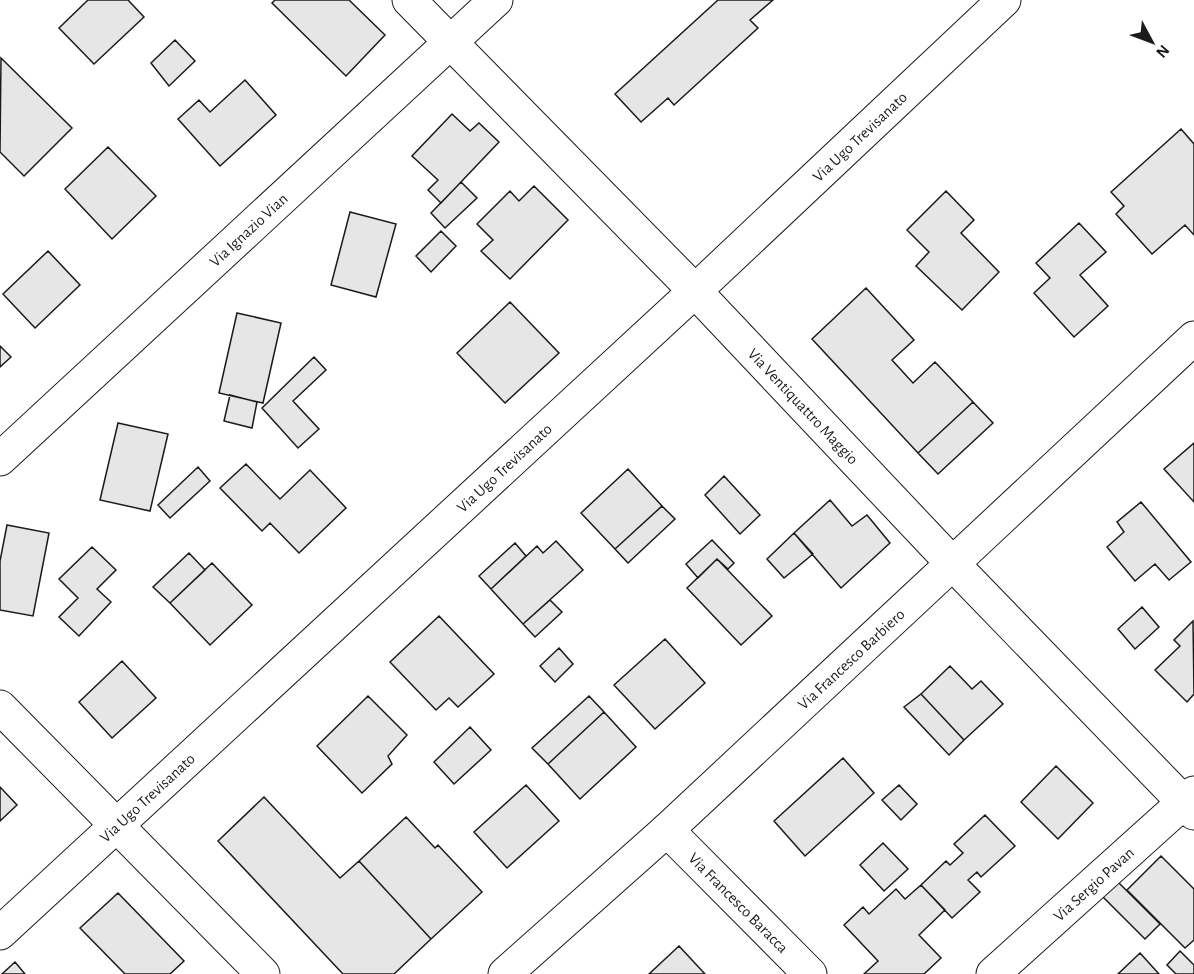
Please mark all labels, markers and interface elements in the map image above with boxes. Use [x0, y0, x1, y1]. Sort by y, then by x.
north arrow [1122, 12, 1182, 72]
text: N [1153, 42, 1172, 61]
street label: Via Ugo Trevisanato [810, 89, 910, 185]
street label: Via Ignazio Vian [207, 190, 291, 270]
street label: Via Ventiquattro Maggio [745, 346, 861, 468]
street label: Via Ugo Trevisanato [454, 421, 555, 516]
street label: Via Francesco Barbiero [795, 606, 908, 713]
street label: Via Ugo Trevisanato [97, 750, 198, 846]
street label: Via Sergio Pavan [1051, 844, 1137, 924]
street label: Via Francesco Baracca [685, 850, 791, 956]

